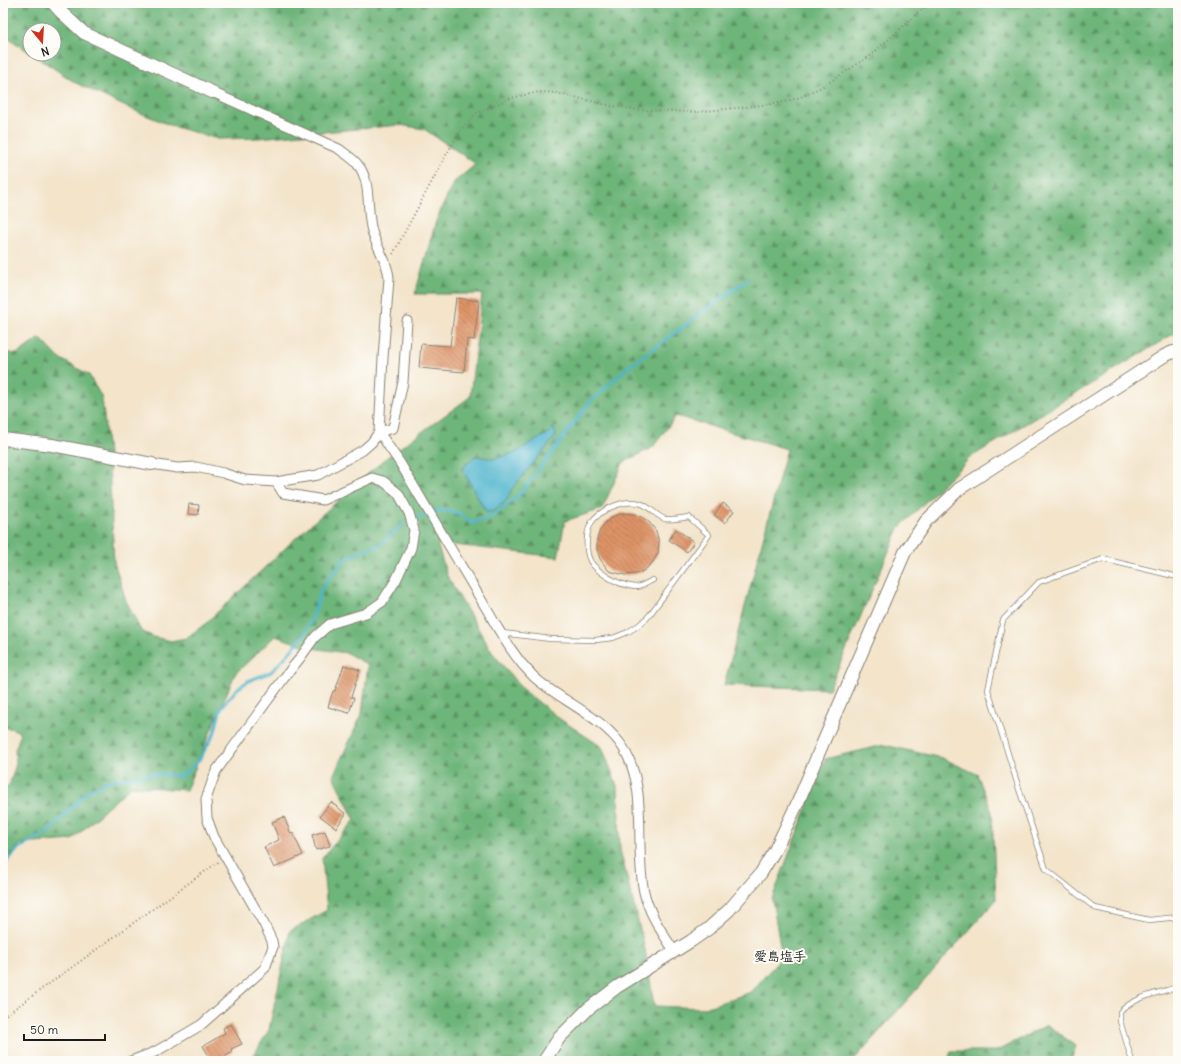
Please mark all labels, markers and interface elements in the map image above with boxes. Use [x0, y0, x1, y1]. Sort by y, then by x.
north arrow [22, 22, 62, 62]
text: N [39, 44, 51, 59]
district label: 愛島塩手 [754, 948, 806, 965]
scale bar [24, 1016, 105, 1042]
text: 50 m [30, 1022, 59, 1037]

